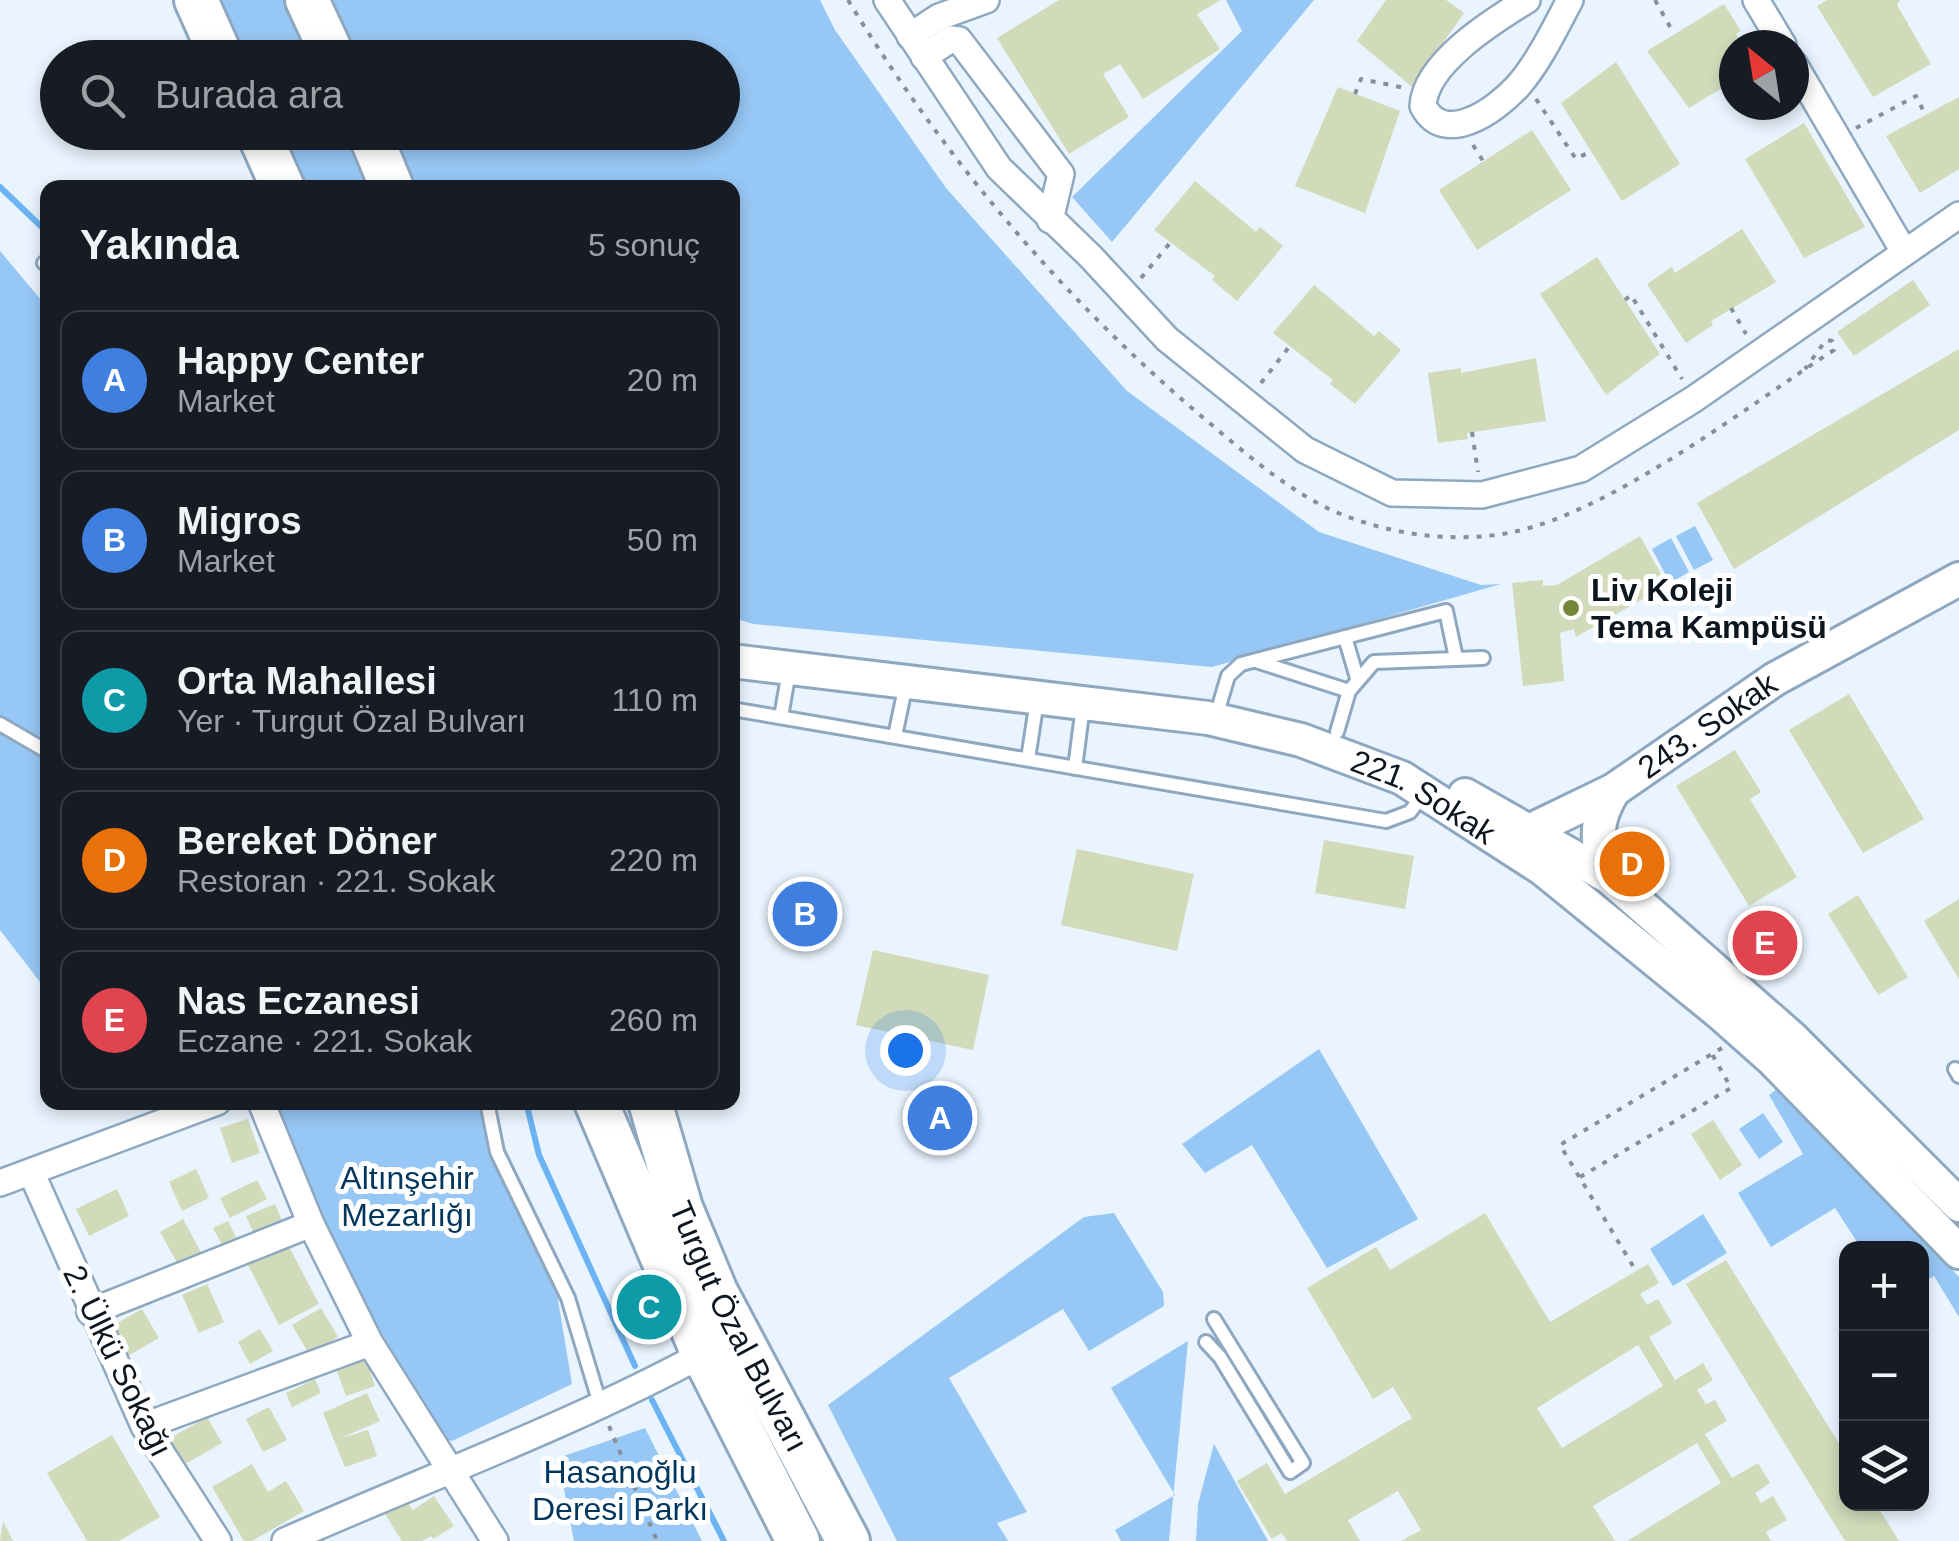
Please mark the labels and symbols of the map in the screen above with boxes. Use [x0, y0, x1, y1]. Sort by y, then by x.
north arrow [1719, 30, 1809, 120]
place label: Liv Koleji Tema Kampüsü [1591, 572, 1827, 645]
marker: Liv Koleji Tema Kampüsü [1560, 597, 1582, 619]
street label: 243. Sokak [1631, 665, 1784, 786]
street label: 221. Sokak [1346, 743, 1503, 852]
pin: D [1600, 826, 1664, 902]
pin: B [772, 876, 838, 952]
pin: E [1732, 906, 1798, 980]
your location [880, 1025, 931, 1076]
pin: A [908, 1080, 972, 1156]
park label: Altınşehir Mezarlığı [340, 1160, 474, 1233]
street label: Turgut Özal Bulvarı [662, 1196, 815, 1458]
street label: 2. Ülkü Sokağı [56, 1260, 180, 1462]
pin: C [616, 1270, 682, 1344]
park label: Hasanoğlu Deresi Parkı [532, 1454, 708, 1527]

